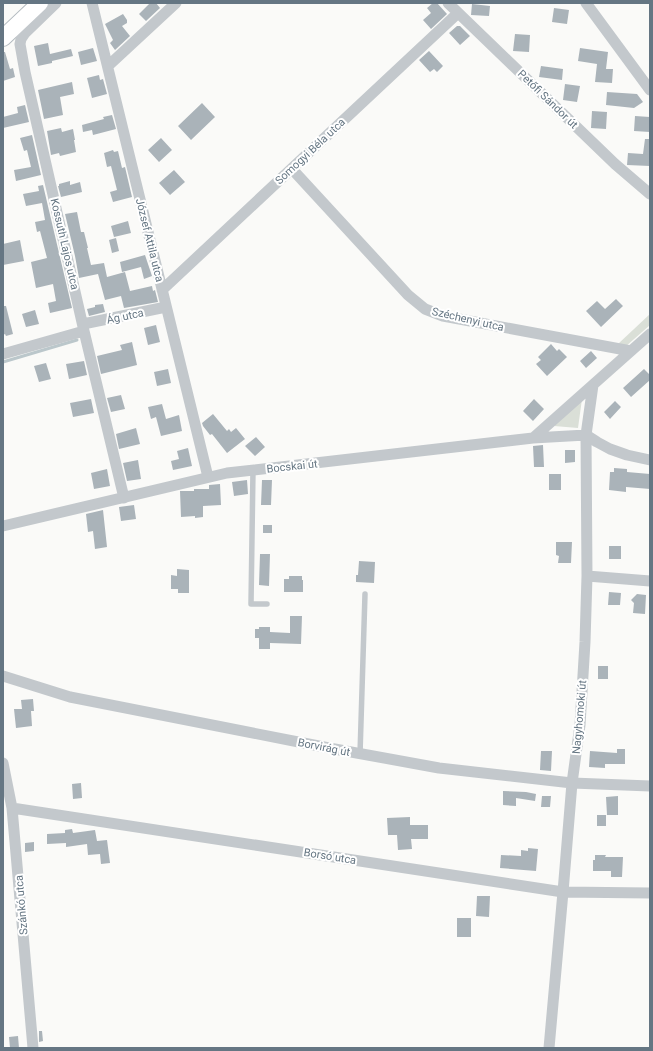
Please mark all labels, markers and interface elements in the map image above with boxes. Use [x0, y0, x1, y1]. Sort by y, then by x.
street label: Petőfi Sándor út [515, 67, 581, 132]
street label: Somogyi Béla utca [273, 116, 348, 187]
street label: Kossuth Lajos utca [48, 197, 81, 291]
street label: József Attila utca [133, 197, 166, 283]
street label: Széchenyi utca [431, 305, 505, 334]
street label: Ág utca [105, 306, 145, 327]
street label: Bocskai út [266, 457, 319, 476]
street label: Nagyhomoki út [570, 679, 589, 755]
street label: Borvirág út [297, 736, 352, 759]
street label: Borsó utca [303, 846, 357, 867]
street label: Szánkó utca [12, 874, 31, 935]

